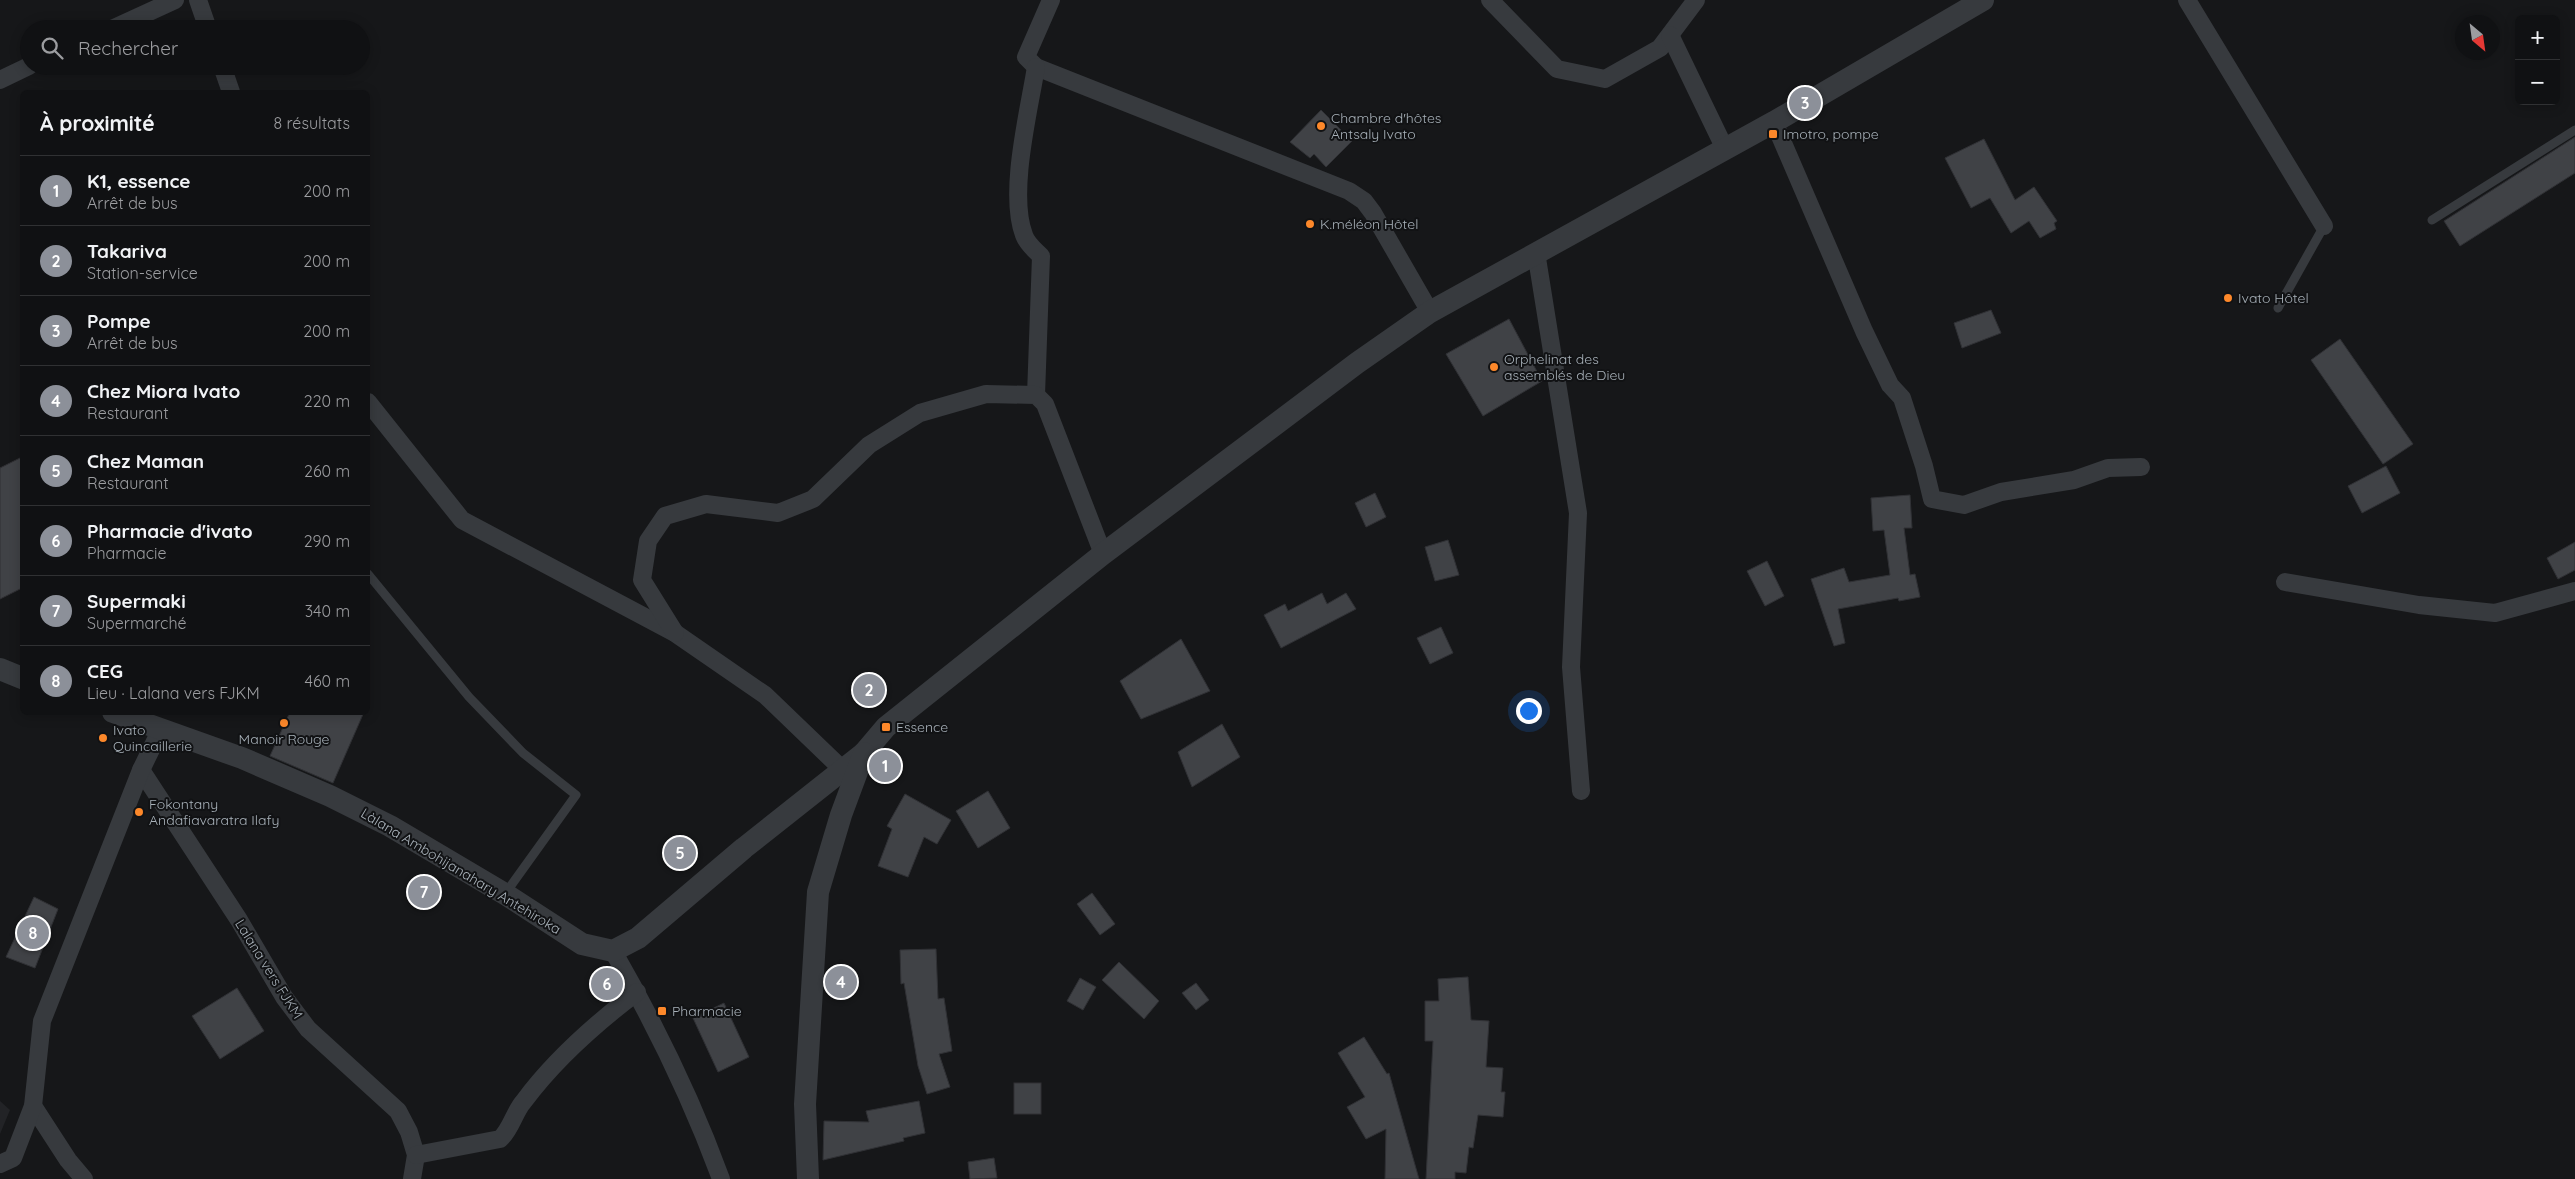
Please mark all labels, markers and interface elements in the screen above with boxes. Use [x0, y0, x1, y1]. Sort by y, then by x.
north arrow [2455, 15, 2500, 60]
map controls [2515, 15, 2560, 105]
button: + [2515, 15, 2560, 60]
search box [20, 20, 370, 75]
icon: search [38, 34, 66, 62]
text: Rechercher [78, 36, 178, 60]
button: − [2515, 60, 2560, 105]
pin: 3 [1789, 84, 1821, 122]
place label: Chambre d'hôtes Antsaly Ivato [1331, 109, 1441, 143]
text: À proximité [40, 110, 155, 136]
text: 8 résultats [274, 113, 350, 133]
marker: Chambre d'hôtes Antsaly Ivato [1315, 120, 1327, 132]
place label: Imotro, pompe [1783, 125, 1879, 143]
marker: Imotro, pompe [1767, 128, 1779, 140]
text: K1, essence [87, 169, 191, 193]
text: 1 [53, 181, 59, 201]
text: 200 m [303, 181, 350, 201]
text: Arrêt de bus [87, 193, 178, 213]
place label: K.méléon Hôtel [1320, 215, 1418, 233]
marker: K.méléon Hôtel [1304, 218, 1316, 230]
text: Takariva [87, 239, 167, 263]
text: 2 [51, 251, 61, 271]
text: 200 m [303, 251, 350, 271]
text: Station-service [87, 263, 198, 283]
place label: Ivato Hôtel [2238, 289, 2309, 307]
marker: Ivato Hôtel [2222, 292, 2234, 304]
text: Pompe [87, 309, 151, 333]
text: 3 [52, 321, 60, 341]
text: 200 m [303, 321, 350, 341]
text: Arrêt de bus [87, 333, 178, 353]
place label: Orphelinat des assemblés de Dieu [1504, 350, 1625, 384]
marker: Orphelinat des assemblés de Dieu [1488, 361, 1500, 373]
text: Chez Miora Ivato [87, 379, 240, 403]
text: 4 [51, 391, 61, 411]
text: 220 m [304, 391, 350, 411]
text: Restaurant [87, 403, 169, 423]
text: Chez Maman [87, 449, 204, 473]
text: 5 [51, 461, 61, 481]
text: 260 m [304, 461, 350, 481]
text: Restaurant [87, 473, 169, 493]
text: Pharmacie d'ivato [87, 519, 253, 543]
text: 6 [52, 531, 60, 551]
text: 290 m [304, 531, 350, 551]
text: Pharmacie [87, 543, 167, 563]
text: Supermaki [87, 589, 186, 613]
text: 7 [52, 601, 60, 621]
text: 340 m [305, 601, 350, 621]
text: Supermarché [87, 613, 187, 633]
text: CEG [87, 659, 123, 683]
text: 8 [52, 671, 60, 691]
text: 460 m [304, 671, 350, 691]
pin: 2 [853, 671, 885, 709]
text: Lieu · Lalana vers FJKM [87, 683, 260, 703]
your location [1516, 698, 1542, 724]
marker: Manoir Rouge [278, 717, 290, 729]
place label: Essence [896, 718, 948, 736]
place label: Ivato Quincaillerie [113, 721, 192, 755]
marker: Essence [880, 721, 892, 733]
place label: Manoir Rouge [239, 730, 329, 748]
marker: Ivato Quincaillerie [97, 732, 109, 744]
pin: 1 [869, 747, 901, 785]
place label: Fokontany Andafiavaratra Ilafy [149, 795, 280, 829]
street label: Làlana Ambohijanahary Antehiroka [358, 804, 564, 938]
marker: Fokontany Andafiavaratra Ilafy [133, 806, 145, 818]
pin: 5 [664, 834, 696, 872]
pin: 7 [408, 873, 440, 911]
pin: 8 [17, 914, 49, 952]
street label: Lalana vers FJKM [231, 916, 307, 1022]
pin: 4 [825, 963, 857, 1001]
pin: 6 [591, 965, 623, 1003]
place label: Pharmacie [672, 1002, 742, 1020]
marker: Pharmacie [656, 1005, 668, 1017]

